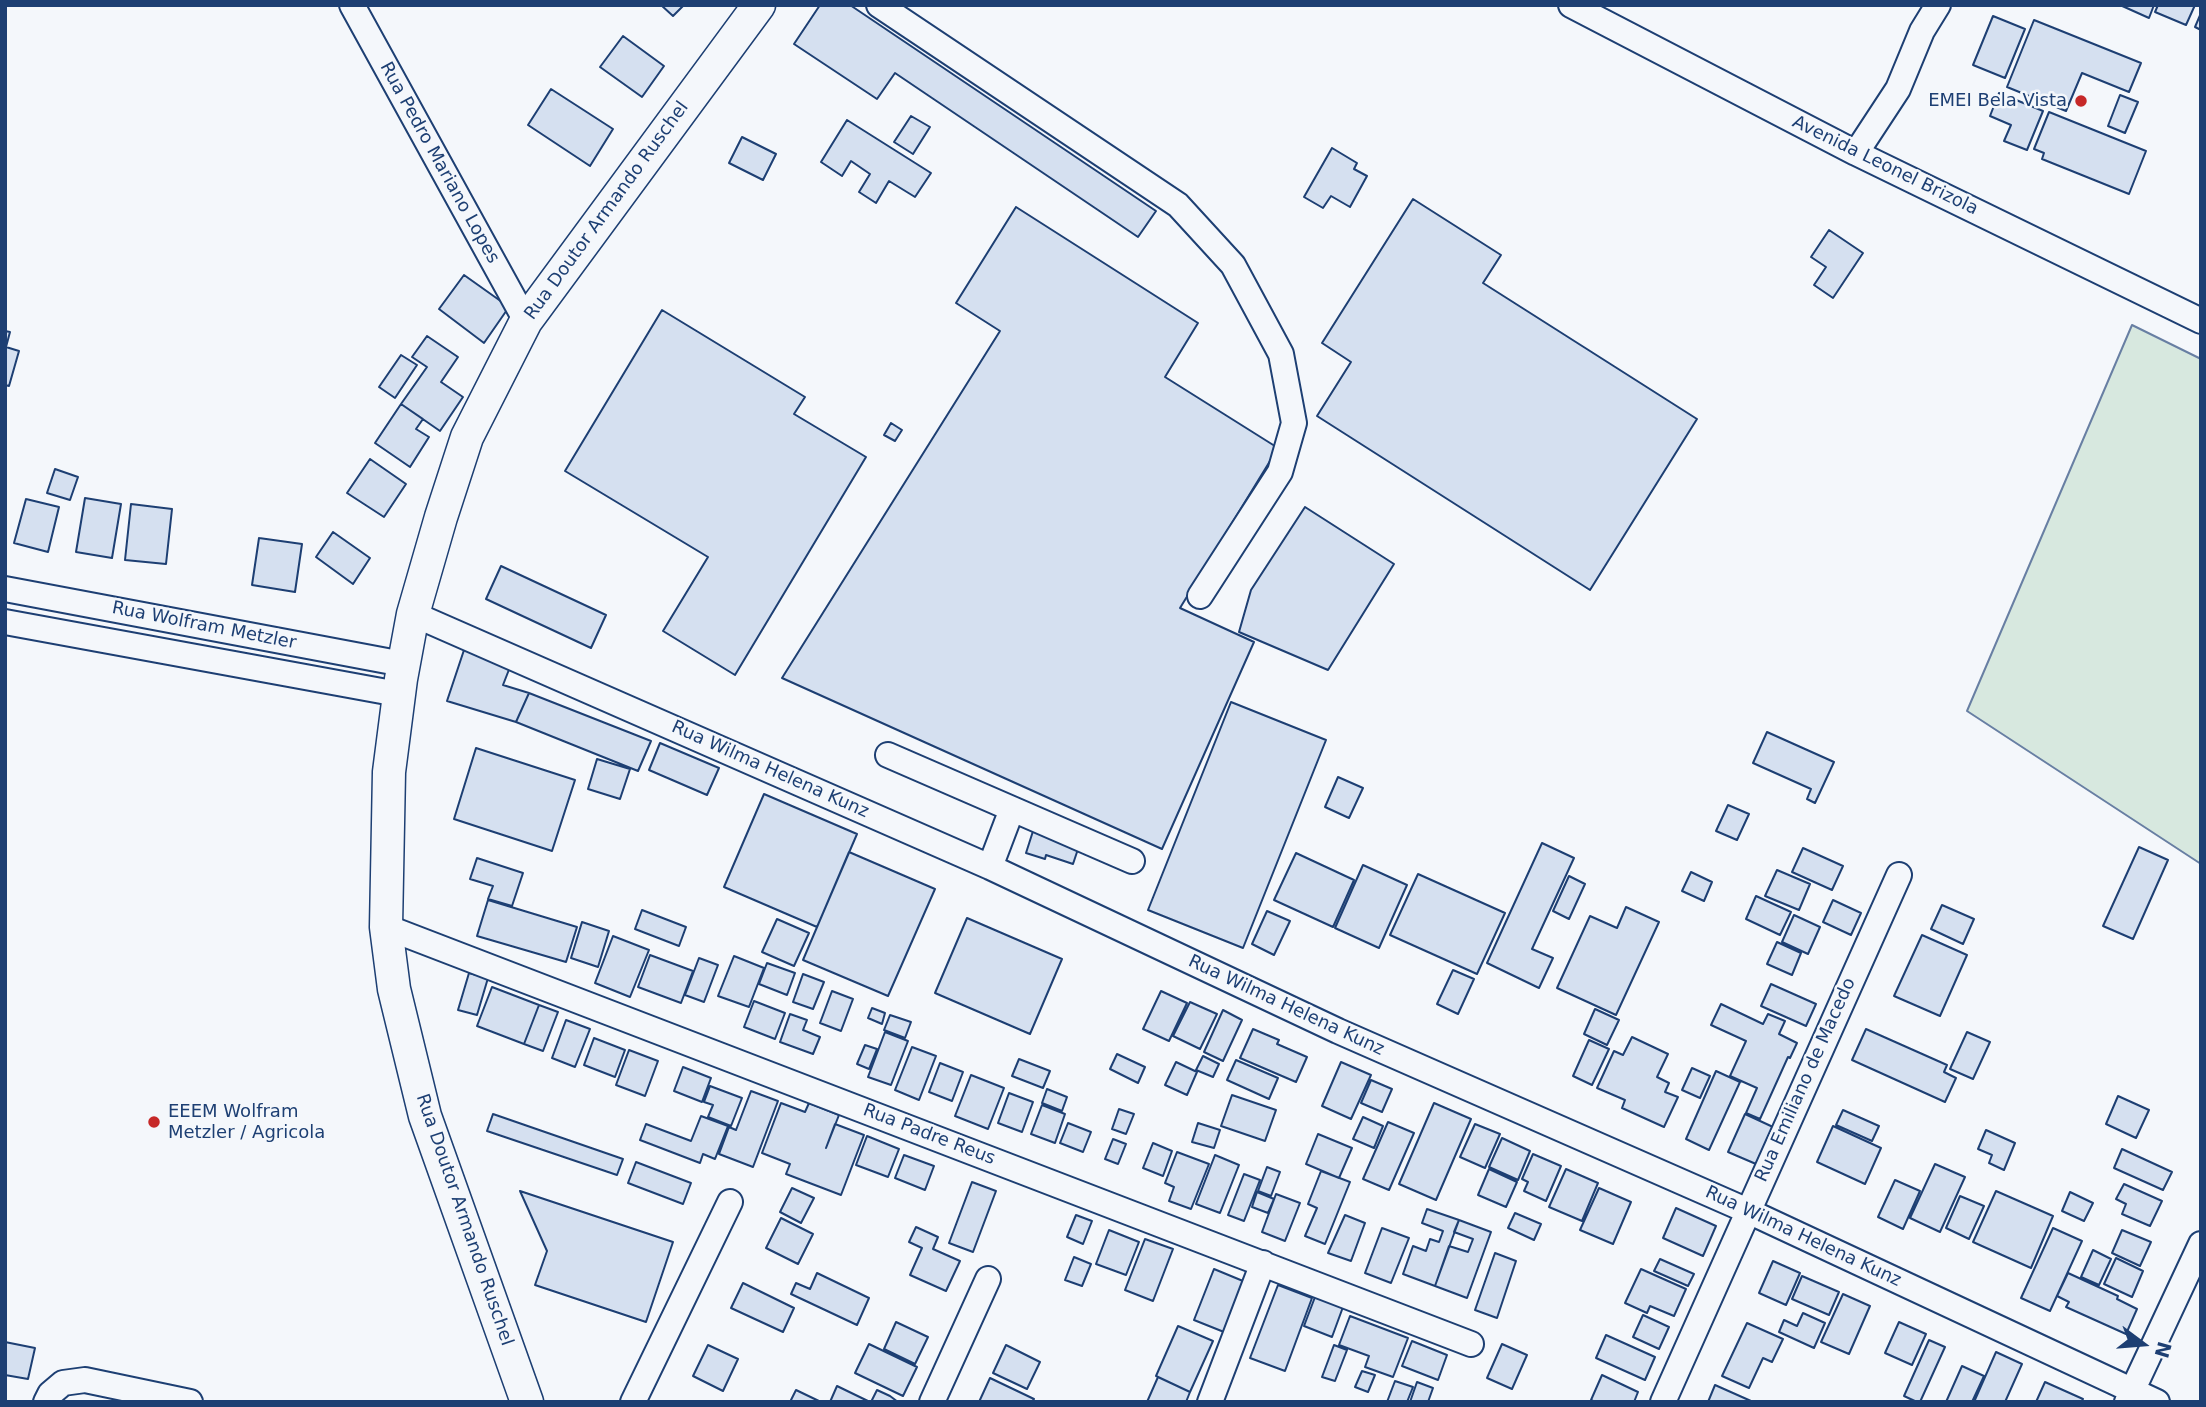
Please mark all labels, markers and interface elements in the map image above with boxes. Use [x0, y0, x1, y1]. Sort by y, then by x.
street label: Rua Pedro Mariano Lopes [375, 58, 503, 268]
place label: EMEI Bela Vista [1928, 90, 2067, 112]
marker: EMEI Bela Vista [2073, 93, 2089, 109]
street label: Rua Doutor Armando Ruschel [520, 98, 694, 324]
street label: Avenida Leonel Brizola [1789, 112, 1981, 220]
street label: Rua Wolfram Metzler [110, 598, 298, 654]
street label: Rua Wilma Helena Kunz [668, 717, 872, 823]
street label: Rua Wilma Helena Kunz [1185, 951, 1387, 1061]
street label: Rua Emiliano de Macedo [1751, 975, 1861, 1185]
street label: Rua Doutor Armando Ruschel [411, 1091, 517, 1349]
street label: Rua Padre Reus [860, 1100, 998, 1170]
place label: EEEM Wolfram Metzler / Agricola [168, 1101, 325, 1144]
marker: EEEM Wolfram Metzler / Agricola [146, 1114, 162, 1130]
street label: Rua Wilma Helena Kunz [1702, 1182, 1904, 1292]
north arrow [2108, 1309, 2178, 1379]
text: N [2150, 1339, 2176, 1360]

